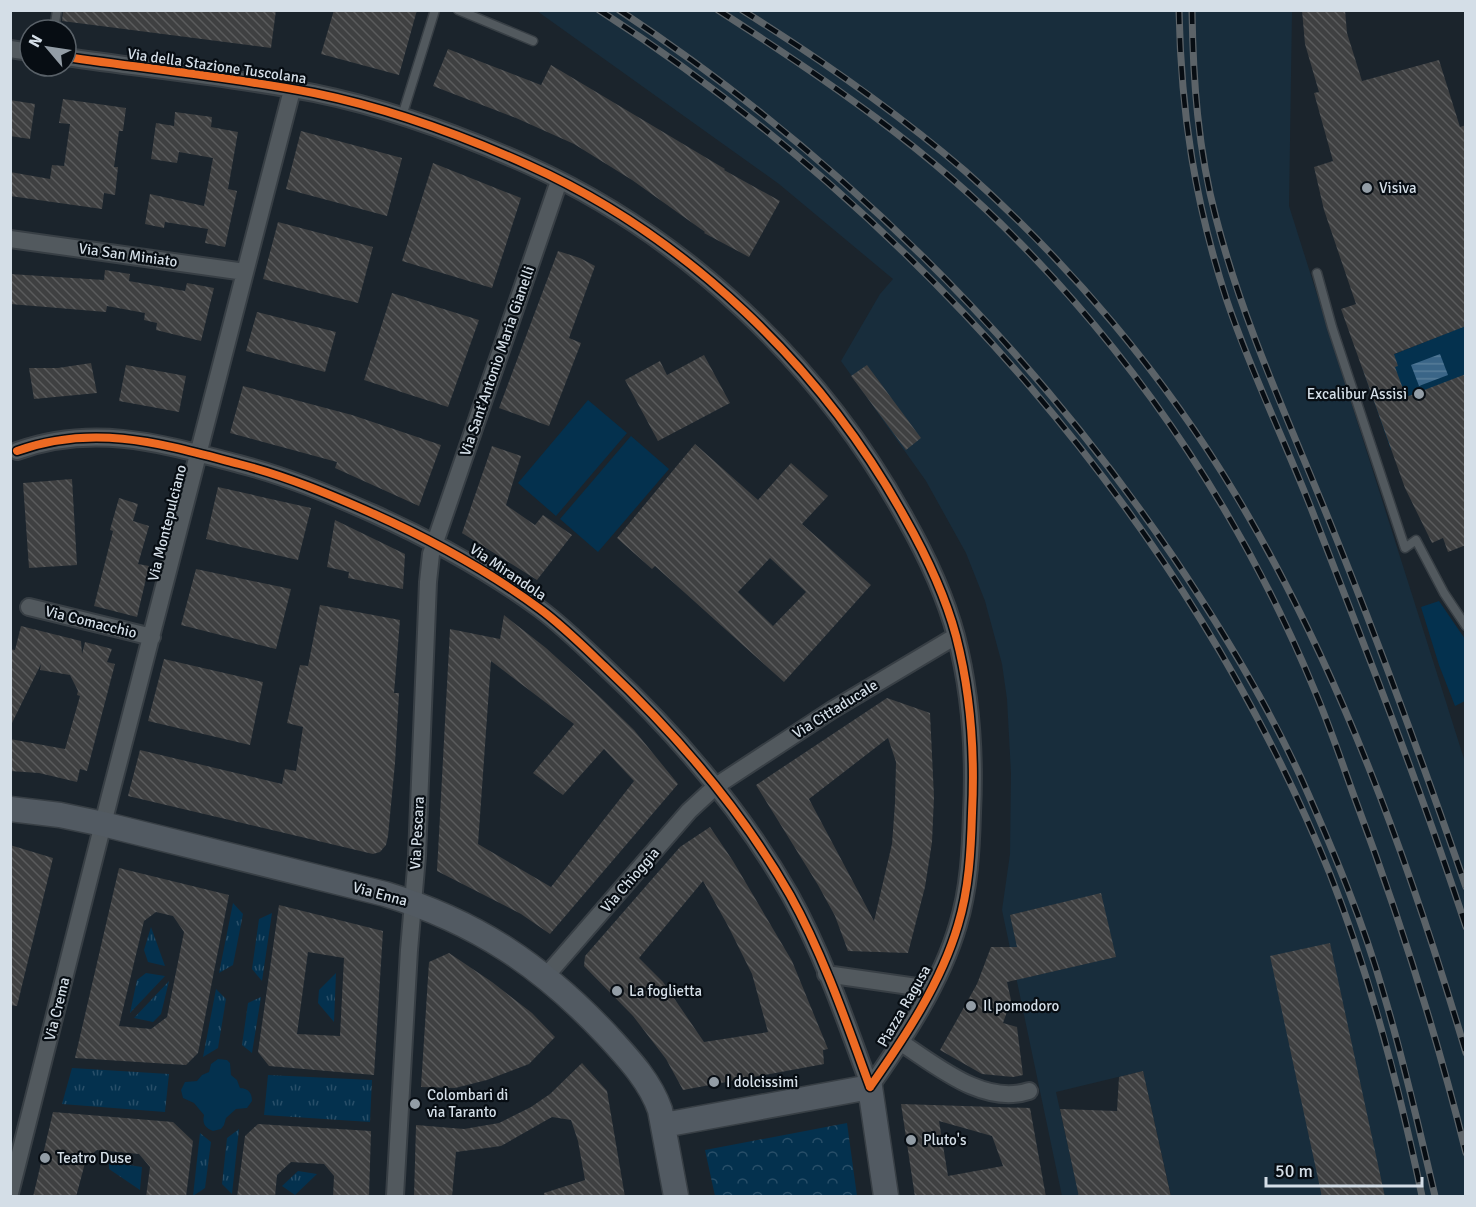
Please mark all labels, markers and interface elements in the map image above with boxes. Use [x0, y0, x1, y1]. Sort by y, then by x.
north arrow [18, 18, 78, 78]
text: N [24, 31, 47, 51]
street label: Via della Stazione Tuscolana [126, 45, 308, 87]
place label: Visiva [1379, 179, 1417, 197]
marker: Visiva [1360, 181, 1374, 195]
street label: Via San Miniato [77, 239, 179, 271]
street label: Via Sant'Antonio Maria Gianelli [456, 264, 538, 458]
place label: Excalibur Assisi [1307, 385, 1407, 403]
marker: Excalibur Assisi [1412, 387, 1426, 401]
street label: Via Montepulciano [144, 463, 190, 583]
street label: Via Mirandola [466, 540, 550, 604]
street label: Via Comacchio [43, 602, 139, 642]
street label: Via Cittaducale [789, 676, 881, 742]
street label: Via Pescara [406, 796, 428, 870]
street label: Via Chioggia [597, 844, 663, 916]
street label: Via Enna [351, 878, 409, 910]
street label: Piazza Ragusa [873, 962, 935, 1050]
street label: Via Crema [40, 975, 74, 1043]
place label: La foglietta [629, 982, 702, 1000]
marker: La foglietta [610, 984, 624, 998]
place label: Il pomodoro [983, 997, 1060, 1015]
marker: Il pomodoro [964, 999, 978, 1013]
place label: I dolcissimi [726, 1073, 798, 1091]
marker: I dolcissimi [707, 1075, 721, 1089]
place label: Colombari di via Taranto [427, 1086, 508, 1121]
marker: Colombari di via Taranto [408, 1097, 422, 1111]
place label: Pluto's [923, 1131, 967, 1149]
marker: Pluto's [904, 1133, 918, 1147]
place label: Teatro Duse [57, 1149, 132, 1167]
scale bar [1266, 1150, 1422, 1188]
marker: Teatro Duse [38, 1151, 52, 1165]
text: 50 m [1275, 1160, 1313, 1182]

